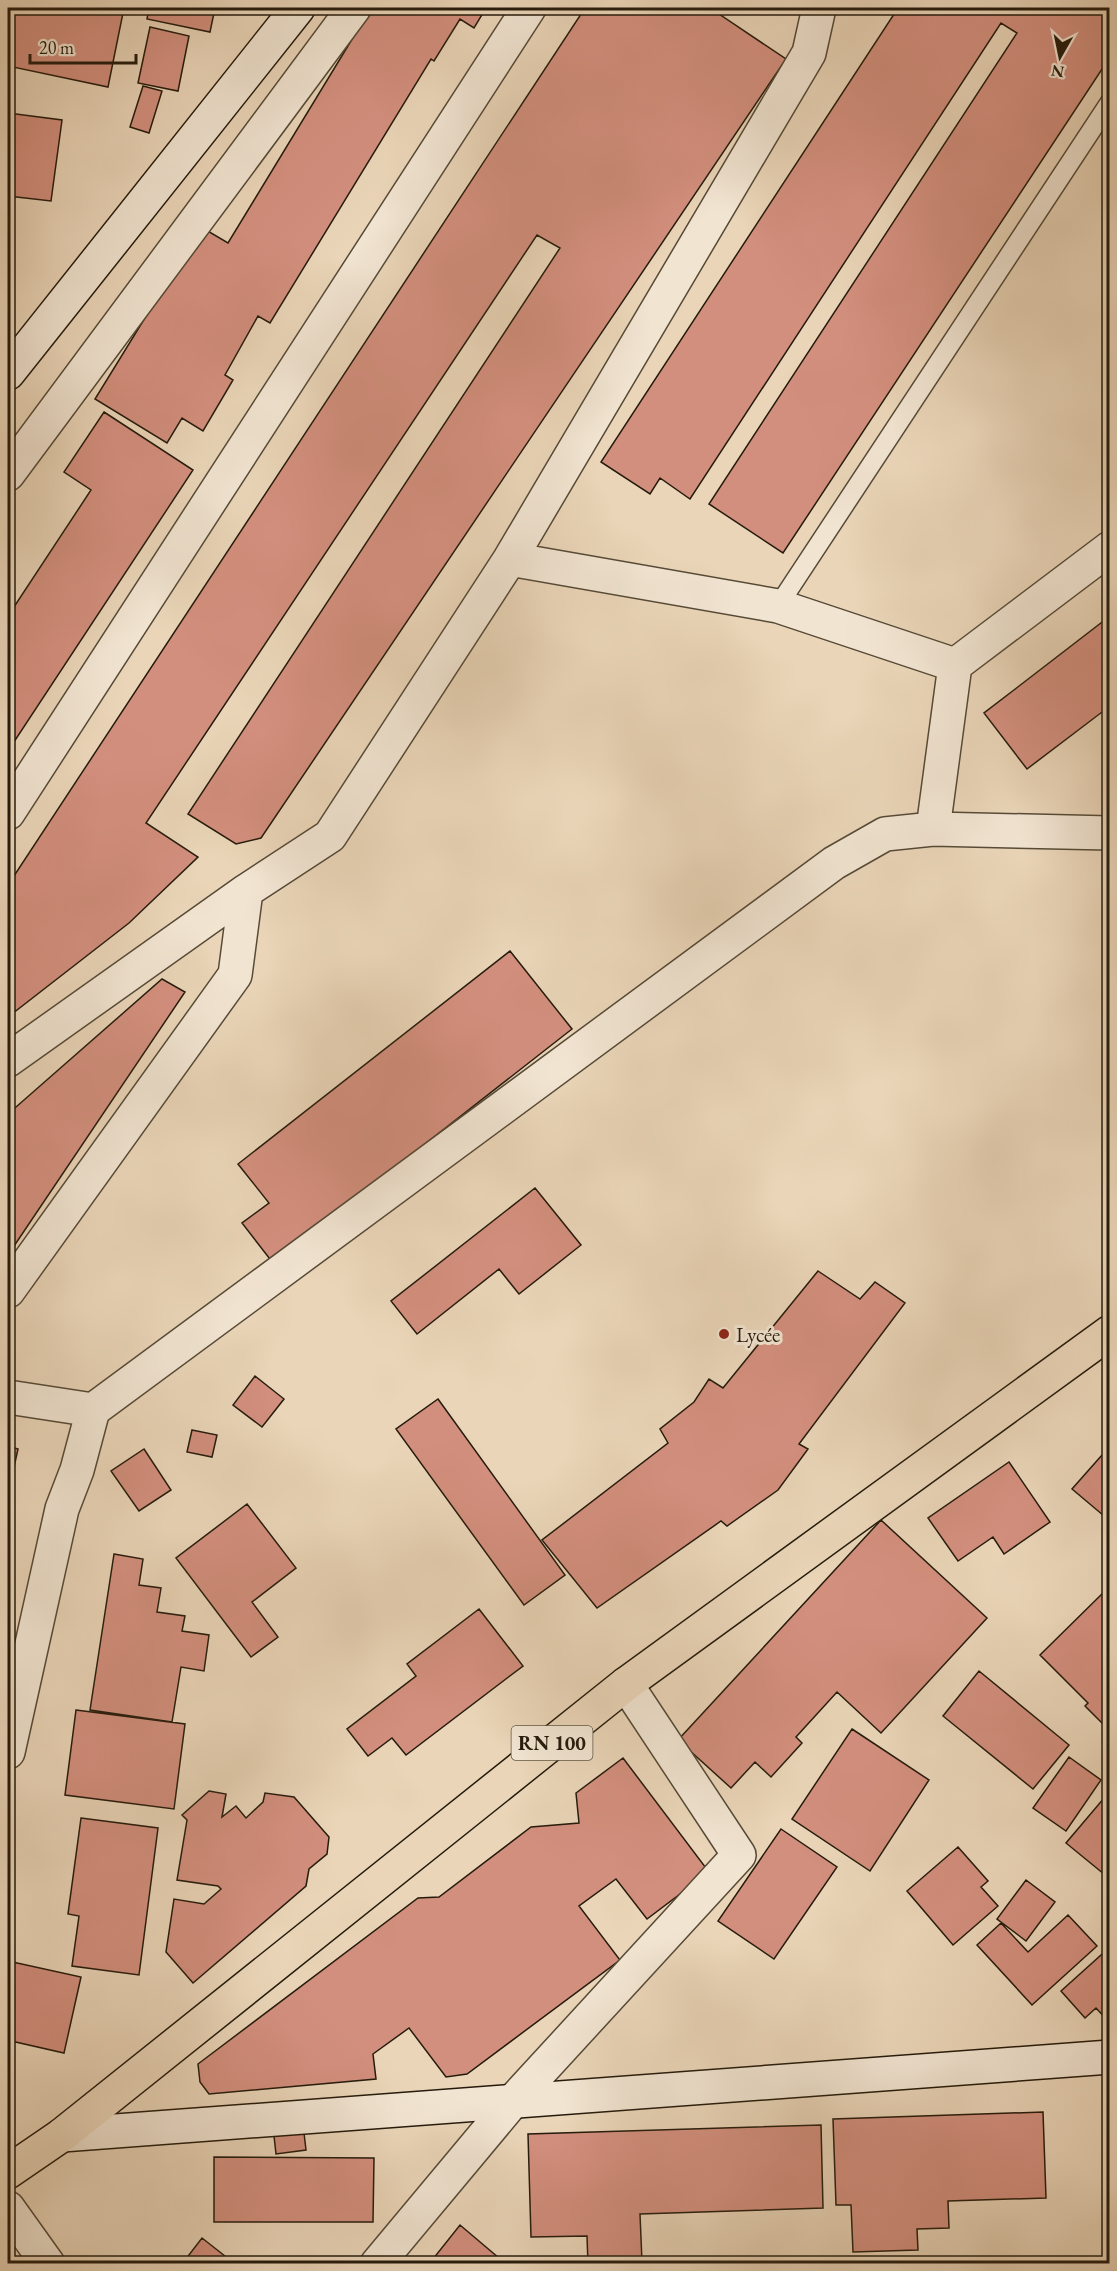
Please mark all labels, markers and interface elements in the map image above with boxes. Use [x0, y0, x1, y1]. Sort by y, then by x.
scale bar [30, 27, 136, 65]
north arrow [1030, 27, 1090, 87]
text: 20 m [39, 36, 74, 59]
text: N [1050, 60, 1066, 83]
place label: Lycée [736, 1321, 780, 1348]
marker: Lycée [717, 1327, 731, 1341]
road number: RN 100 [512, 1726, 592, 1760]

